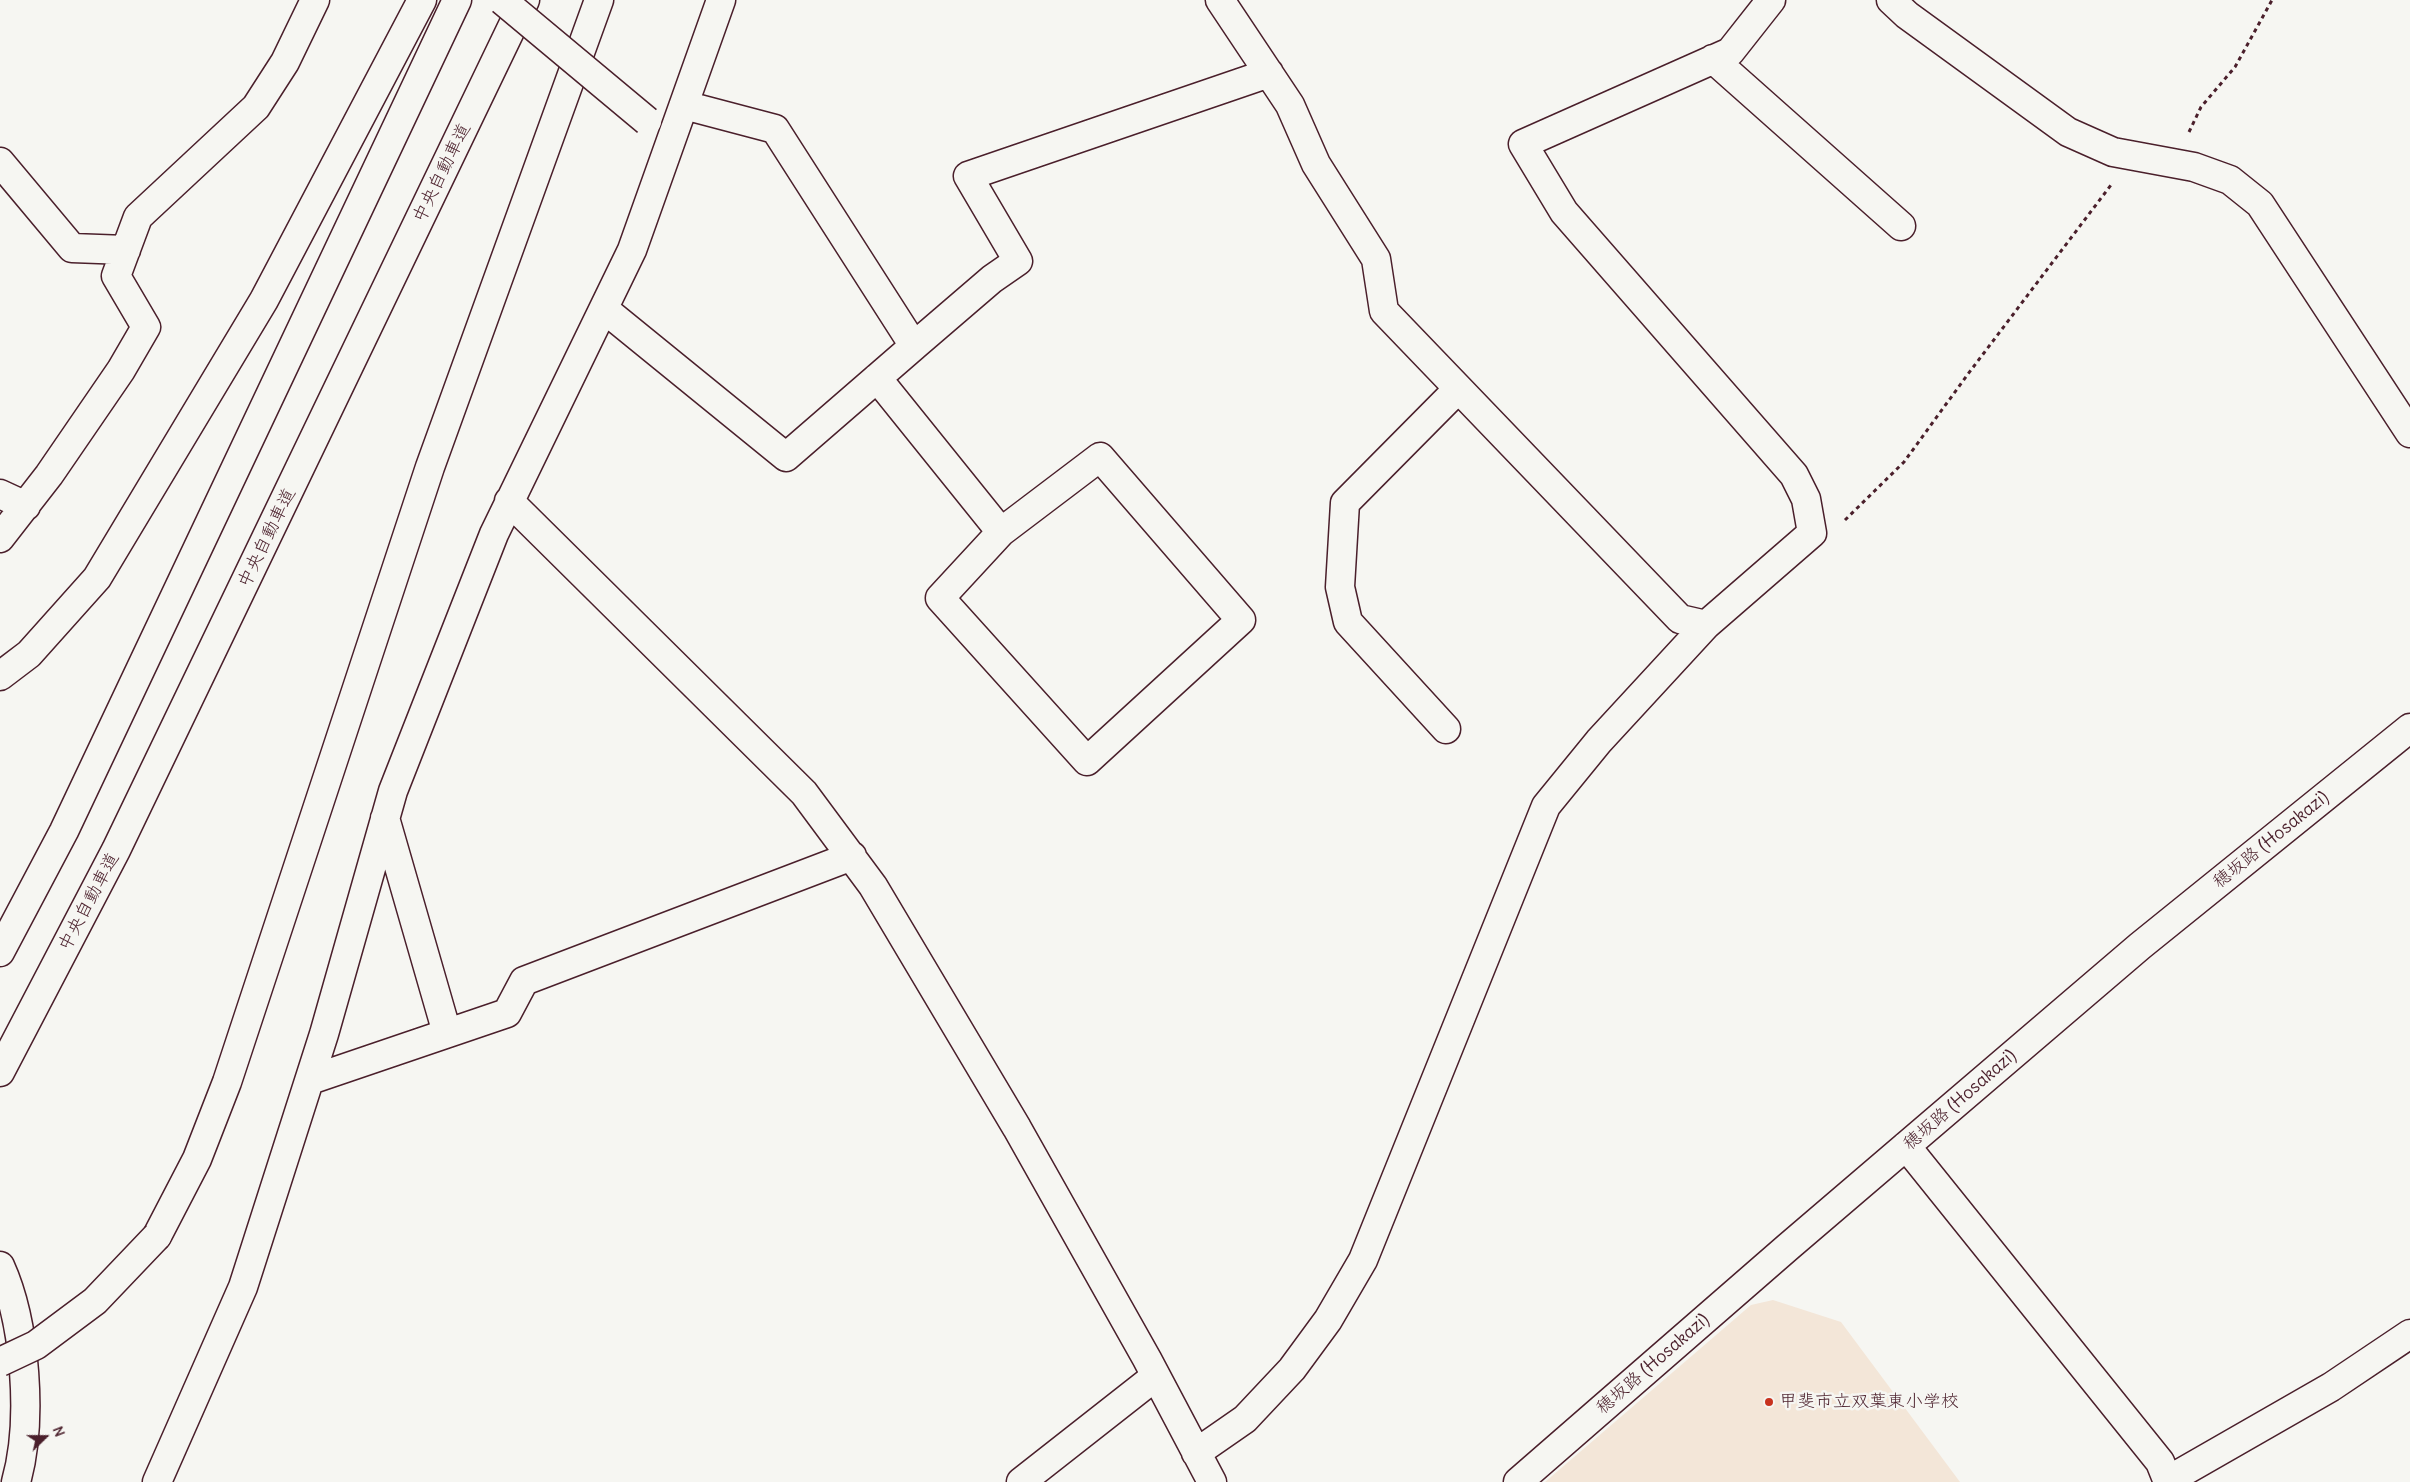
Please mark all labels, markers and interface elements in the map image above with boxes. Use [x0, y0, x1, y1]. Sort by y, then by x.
street label: 中央自動車道 [409, 120, 475, 226]
street label: 中央自動車道 [234, 485, 300, 591]
street label: 穂坂路 (Hosakazi) [2209, 787, 2333, 893]
street label: 中央自動車道 [54, 849, 124, 955]
street label: 穂坂路 (Hosakazi) [1899, 1045, 2021, 1155]
street label: 穂坂路 (Hosakazi) [1592, 1309, 1714, 1419]
place label: 甲斐市立双葉東小学校 [1779, 1391, 1959, 1413]
marker: 甲斐市立双葉東小学校 [1763, 1396, 1775, 1408]
north arrow [20, 1412, 70, 1462]
text: N [49, 1424, 69, 1439]

